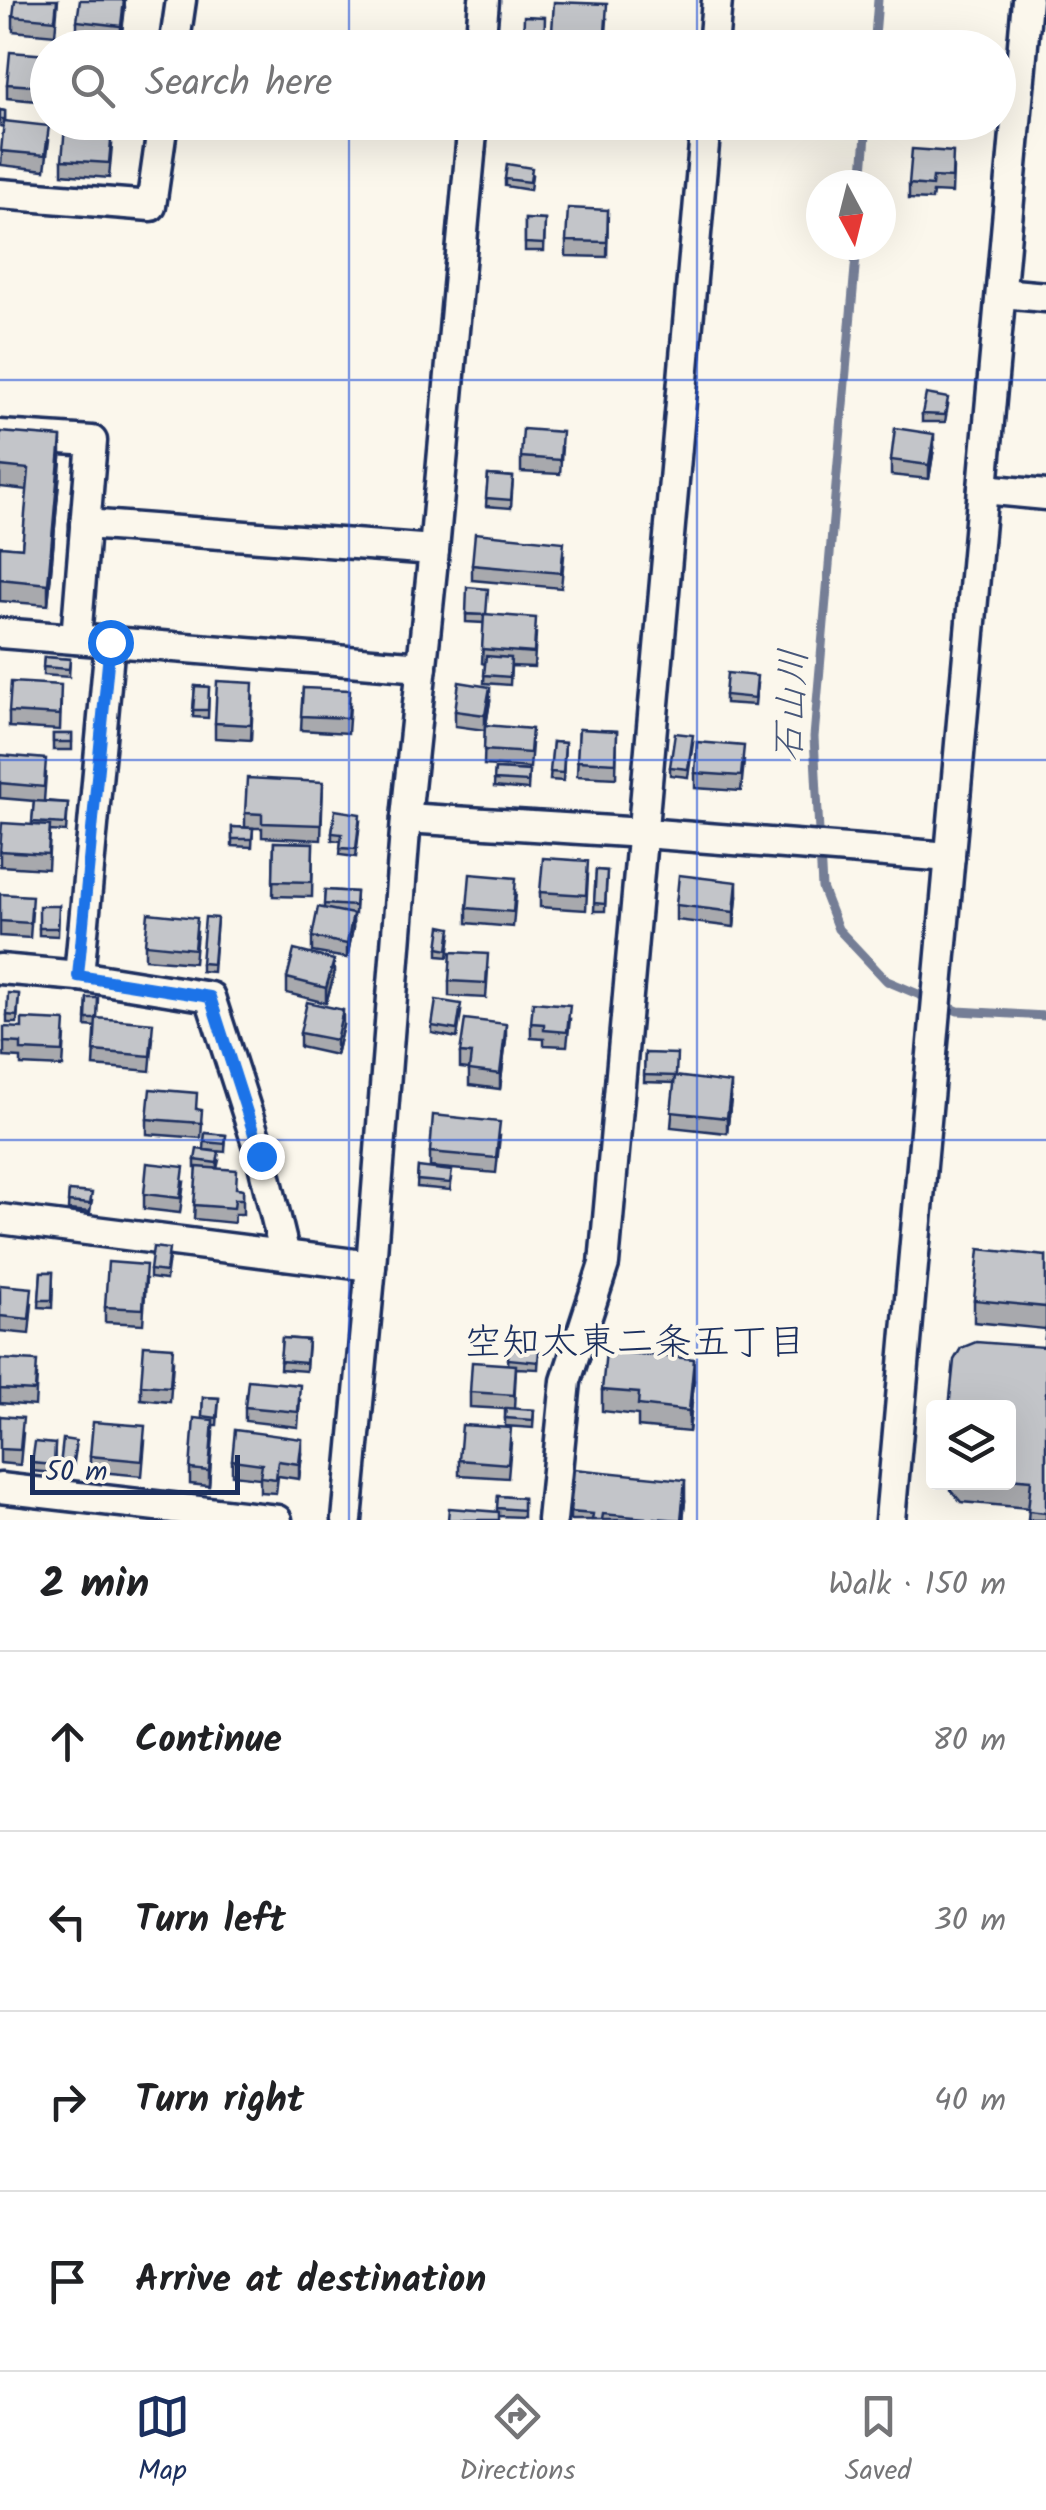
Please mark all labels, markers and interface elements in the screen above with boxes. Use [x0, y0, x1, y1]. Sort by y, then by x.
search box [30, 30, 1016, 140]
text: Search here [145, 55, 332, 115]
icon: search [65, 58, 120, 113]
north arrow [806, 170, 896, 260]
route start [88, 620, 134, 666]
water label: 石山川 [760, 647, 826, 764]
route end [239, 1134, 285, 1180]
district label: 空知太東二条五丁目 [464, 1314, 806, 1374]
map controls [926, 1400, 1016, 1490]
button: layers [926, 1400, 1016, 1490]
scale bar [30, 1450, 240, 1494]
text: 50 m [45, 1450, 108, 1495]
text: 2 min [40, 1552, 149, 1619]
text: Walk · 150 m [828, 1560, 1006, 1611]
text: Continue [135, 1711, 282, 1771]
icon: ahead [40, 1714, 95, 1769]
text: 80 m [932, 1716, 1006, 1767]
text: Turn left [135, 1891, 286, 1951]
icon: left [40, 1894, 95, 1949]
text: 30 m [933, 1896, 1006, 1947]
text: Turn right [135, 2071, 304, 2131]
icon: right [40, 2074, 95, 2129]
text: 40 m [934, 2076, 1006, 2127]
text: Arrive at destination [135, 2251, 486, 2311]
icon: arrive [40, 2254, 95, 2309]
tab: Map [135, 2389, 190, 2494]
tab: Directions [459, 2389, 575, 2494]
tab: Saved [845, 2389, 911, 2494]

